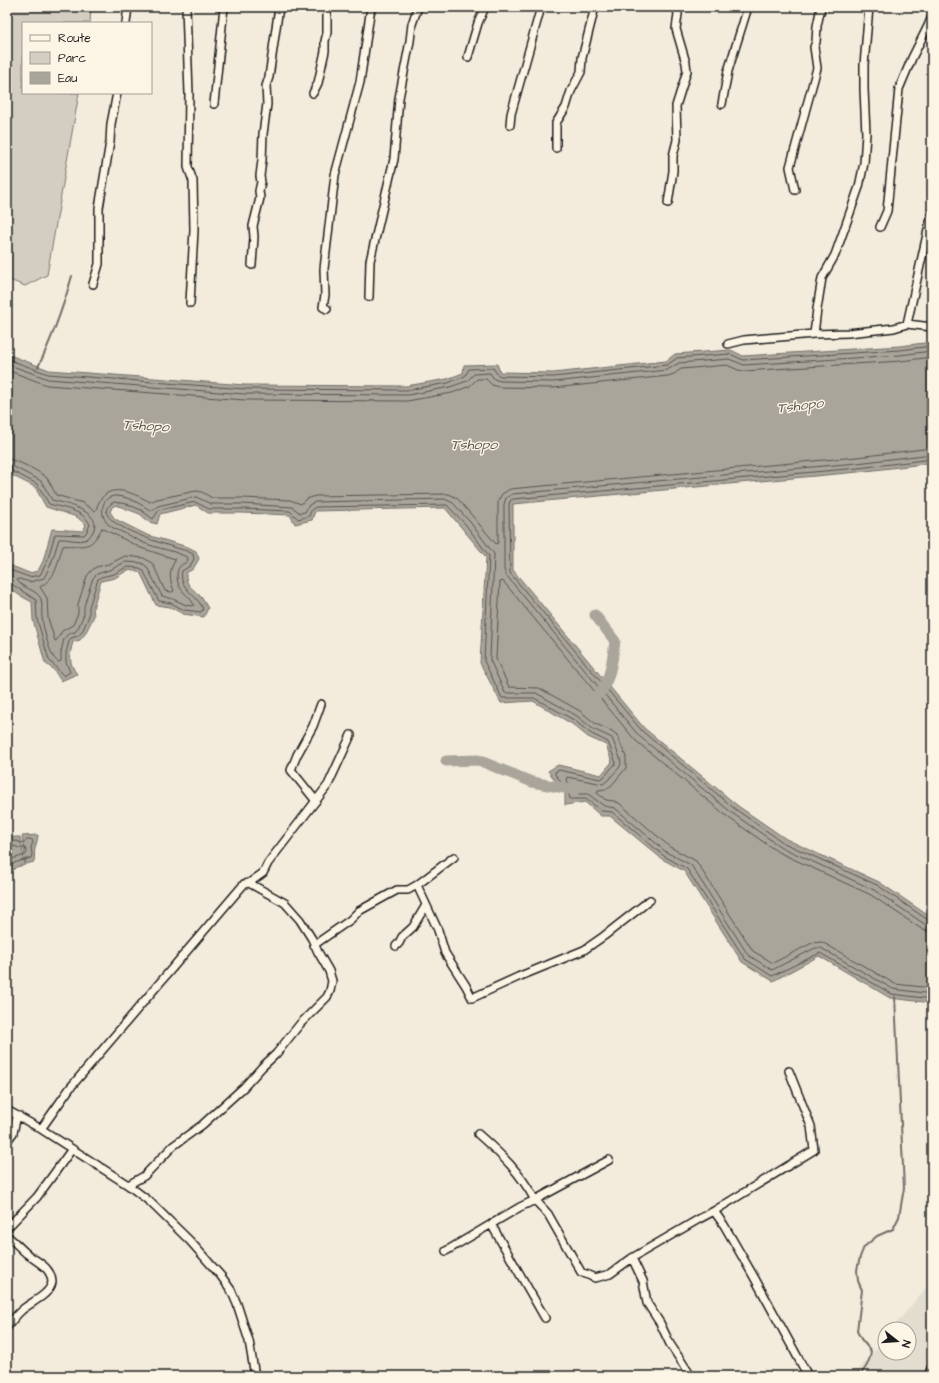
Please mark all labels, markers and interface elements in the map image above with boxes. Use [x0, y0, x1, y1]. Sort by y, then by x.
legend [22, 22, 152, 94]
text: Route [58, 30, 91, 47]
text: Parc [58, 50, 86, 67]
text: Eau [58, 70, 77, 87]
water label: Tshopo [776, 393, 825, 419]
water label: Tshopo [122, 414, 171, 438]
water label: Tshopo [451, 435, 498, 455]
north arrow [877, 1321, 917, 1361]
text: N [898, 1338, 914, 1349]

